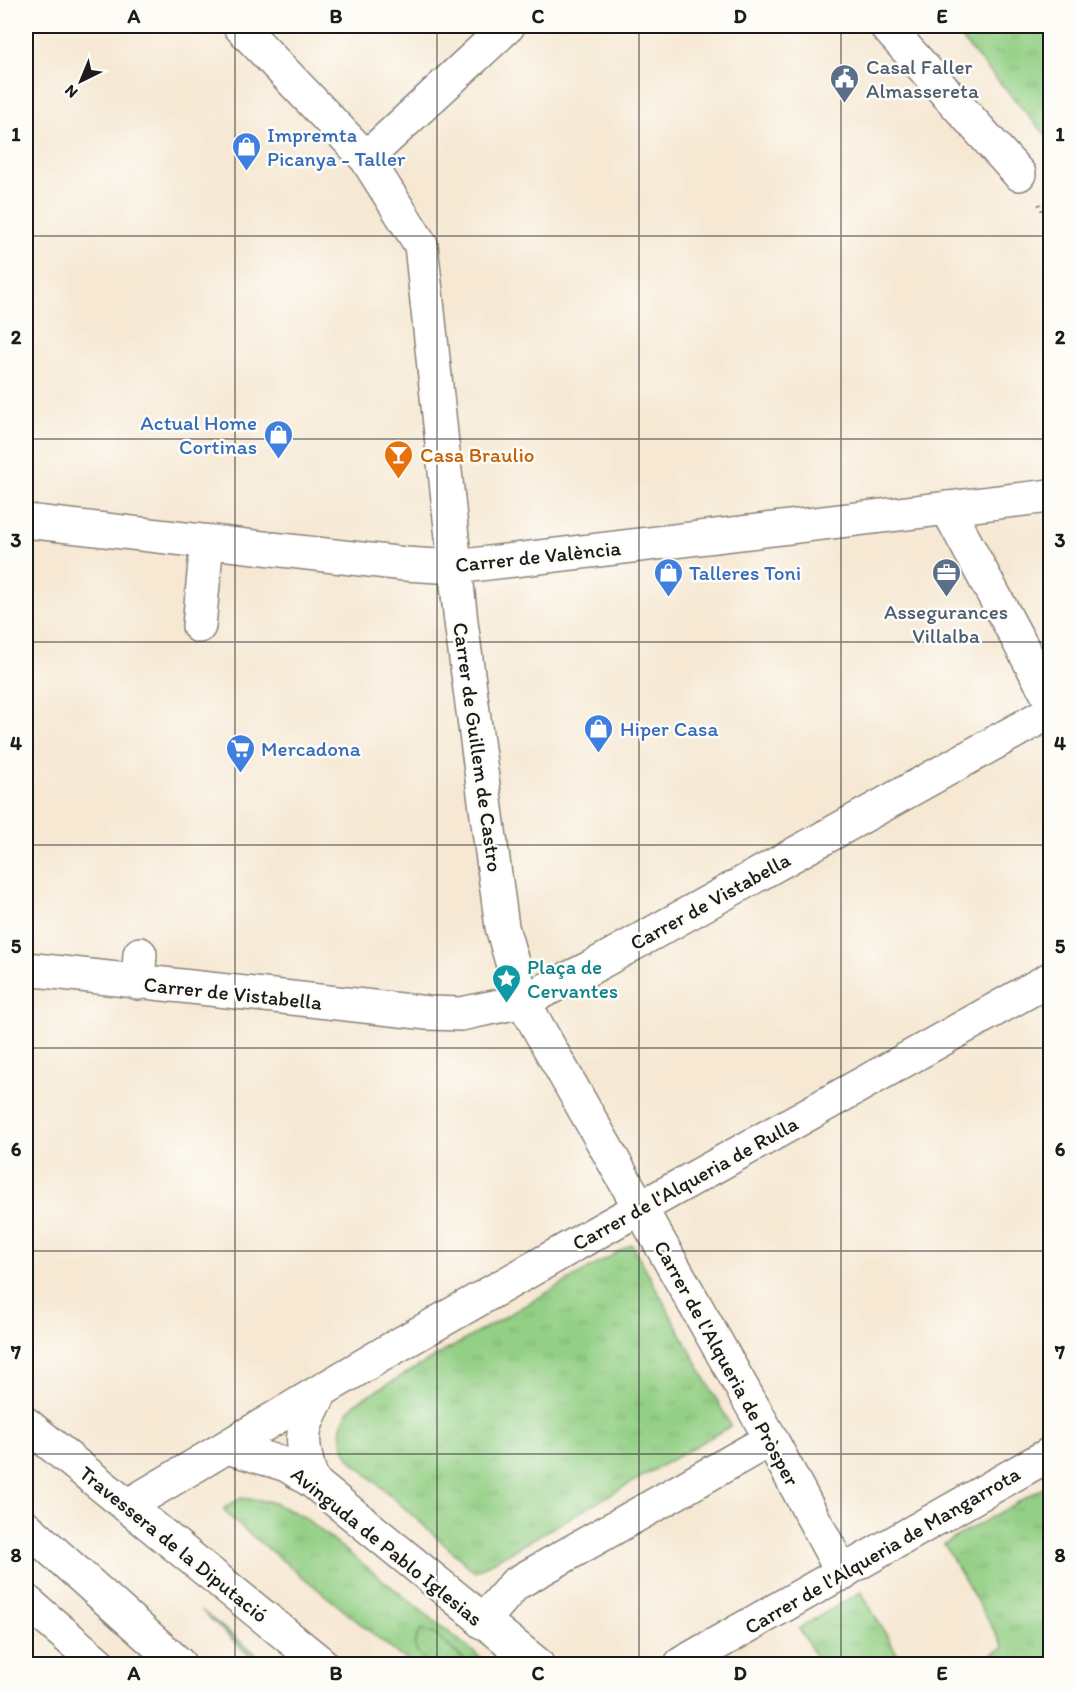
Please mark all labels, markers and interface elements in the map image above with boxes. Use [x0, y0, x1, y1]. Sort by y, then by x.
text: A [127, 4, 141, 28]
text: B [330, 4, 343, 28]
text: C [532, 4, 545, 28]
text: D [733, 4, 747, 28]
text: E [936, 4, 948, 28]
north arrow [51, 51, 111, 111]
place label: Casal Faller Almassereta [866, 54, 979, 103]
public building icon: Casal Faller Almassereta [829, 62, 861, 104]
text: N [61, 81, 82, 102]
text: 1 [11, 122, 21, 146]
place label: Impremta Picanya - Taller [267, 122, 406, 171]
text: 1 [1055, 122, 1065, 146]
shop icon: Impremta Picanya - Taller [230, 130, 262, 172]
text: 2 [11, 325, 22, 349]
text: 2 [1055, 325, 1066, 349]
place label: Actual Home Cortinas [140, 410, 257, 459]
shop icon: Actual Home Cortinas [262, 418, 294, 460]
bar icon: Casa Braulio [383, 438, 415, 480]
place label: Casa Braulio [420, 442, 535, 467]
text: 3 [11, 528, 22, 552]
text: 3 [1055, 528, 1066, 552]
street label: Carrer de València [454, 535, 622, 577]
shop icon: Talleres Toni [652, 556, 684, 598]
office icon: Assegurances Villalba [930, 556, 962, 598]
place label: Talleres Toni [689, 560, 801, 585]
place label: Assegurances Villalba [884, 599, 1008, 648]
street label: Carrer de Guillem de Castro [448, 621, 508, 873]
shop icon: Hiper Casa [583, 712, 615, 754]
place label: Hiper Casa [620, 716, 718, 741]
text: 4 [10, 731, 22, 755]
text: 4 [1054, 731, 1066, 755]
supermarket icon: Mercadona [224, 732, 256, 774]
place label: Mercadona [261, 736, 361, 761]
street label: Carrer de Vistabella [625, 847, 795, 955]
text: 5 [11, 934, 22, 958]
text: 5 [1055, 934, 1066, 958]
place label: Plaça de Cervantes [527, 954, 618, 1003]
place icon: Plaça de Cervantes [490, 962, 522, 1004]
street label: Carrer de Vistabella [142, 971, 324, 1015]
street label: Carrer de l'Alqueria de Rulla [568, 1110, 802, 1256]
text: 6 [11, 1137, 22, 1161]
text: 6 [1055, 1137, 1066, 1161]
street label: Carrer de l'Alqueria de Pròsper [649, 1236, 805, 1491]
text: 7 [10, 1340, 21, 1364]
text: 7 [1054, 1340, 1065, 1364]
street label: Travessera de la Diputació [75, 1460, 273, 1628]
street label: Avinguda de Pablo Iglesias [286, 1461, 488, 1631]
street label: Carrer de l'Alqueria de Mangarrota [740, 1461, 1024, 1639]
text: 8 [11, 1543, 22, 1567]
text: 8 [1055, 1543, 1066, 1567]
text: A [127, 1661, 141, 1685]
text: B [330, 1661, 343, 1685]
text: C [532, 1661, 545, 1685]
text: D [733, 1661, 747, 1685]
text: E [936, 1661, 948, 1685]

